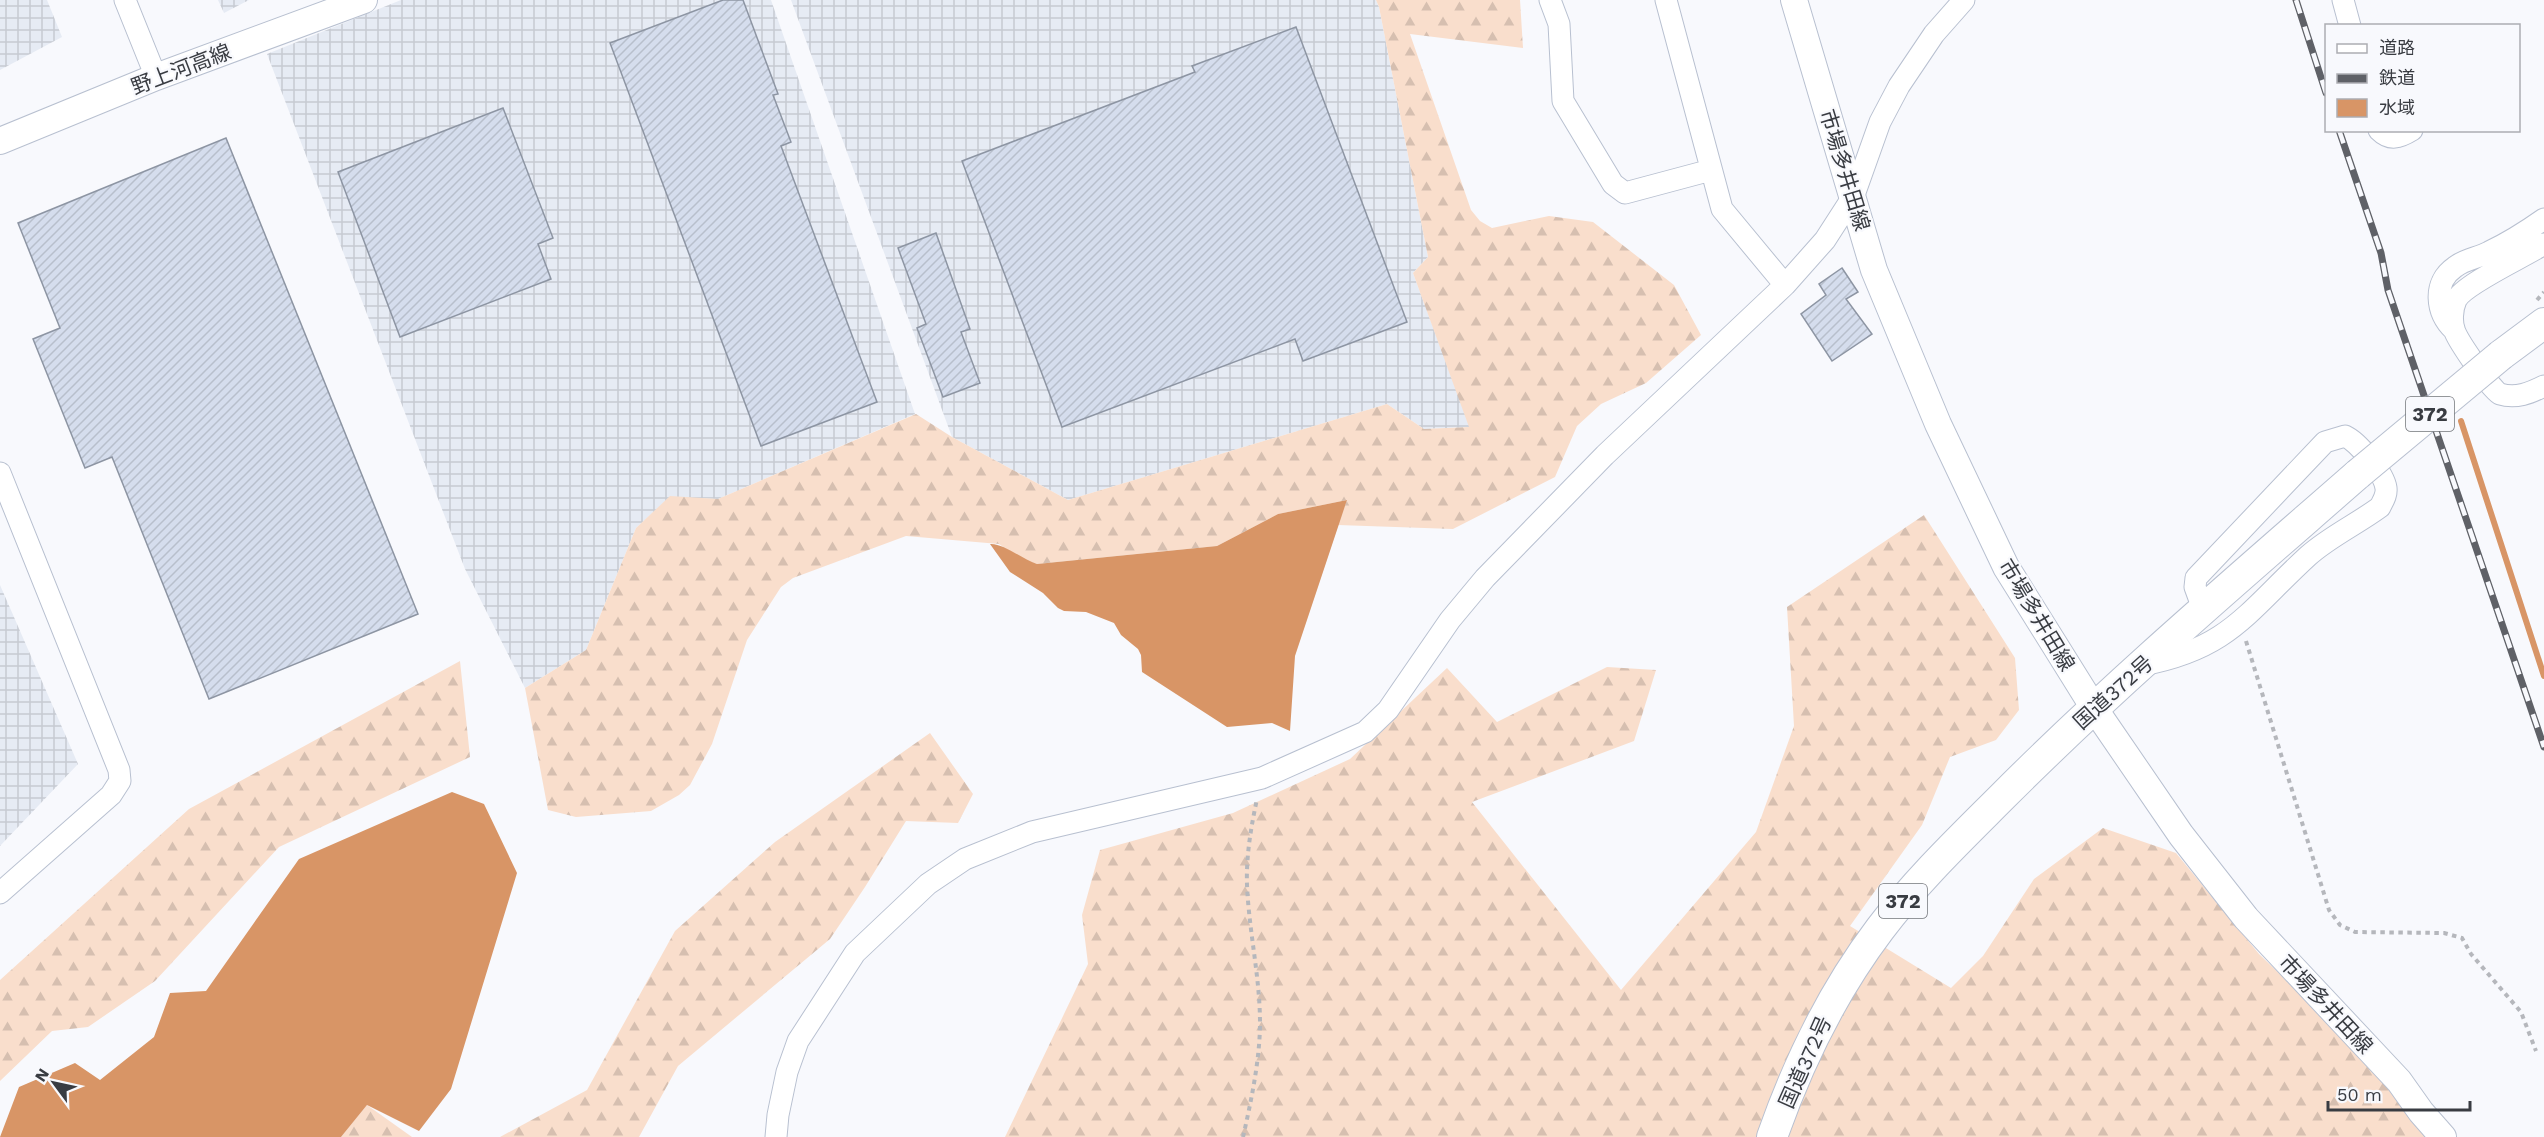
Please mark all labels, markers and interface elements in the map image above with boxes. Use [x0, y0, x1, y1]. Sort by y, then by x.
legend [2325, 24, 2520, 132]
text: 道路 [2379, 37, 2415, 58]
street label: 野上河高線 [128, 39, 234, 99]
text: 鉄道 [2379, 67, 2415, 88]
text: 水域 [2379, 97, 2415, 118]
street label: 市場多井田線 [1815, 106, 1875, 234]
road number: 372 [2406, 397, 2454, 431]
street label: 市場多井田線 [1994, 555, 2080, 675]
street label: 国道372号 [2068, 650, 2158, 734]
road number: 372 [1879, 884, 1927, 918]
street label: 市場多井田線 [2274, 949, 2378, 1059]
street label: 国道372号 [1774, 1012, 1836, 1112]
north arrow [24, 1053, 84, 1113]
text: N [31, 1065, 53, 1085]
scale bar [2328, 1074, 2470, 1112]
text: 50 m [2337, 1084, 2382, 1105]

